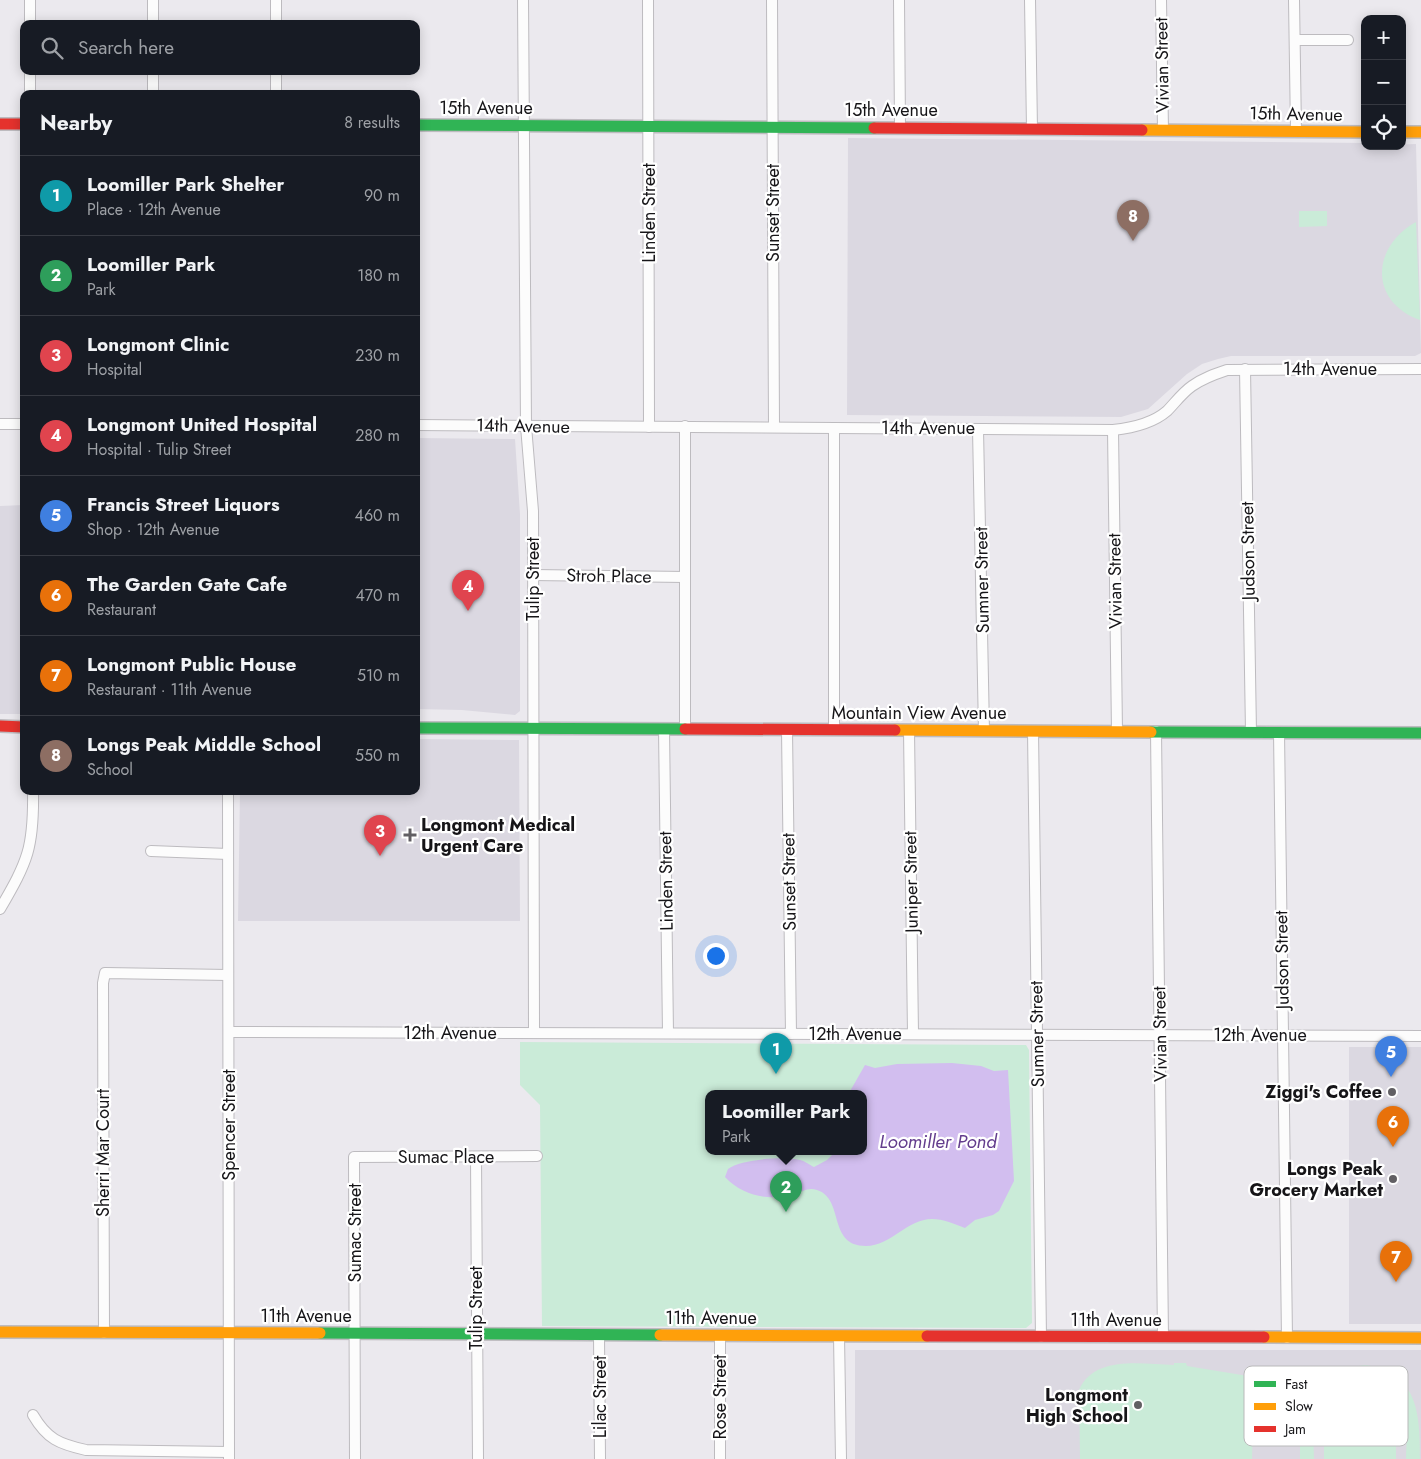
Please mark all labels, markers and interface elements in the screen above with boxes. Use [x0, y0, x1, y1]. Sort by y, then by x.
map controls [1361, 15, 1406, 150]
button: + [1361, 15, 1406, 60]
street label: Vivian Street [1148, 16, 1176, 113]
search box [20, 20, 420, 75]
icon: search [38, 34, 66, 62]
text: Search here [78, 34, 174, 61]
button: − [1361, 60, 1406, 105]
street label: 15th Avenue [439, 95, 533, 121]
street label: 15th Avenue [844, 97, 938, 123]
street label: 15th Avenue [1249, 100, 1343, 128]
button: locate [1361, 105, 1406, 150]
text: Nearby [40, 108, 112, 138]
text: 8 results [344, 111, 400, 134]
street label: Linden Street [636, 163, 662, 263]
street label: Sunset Street [760, 163, 786, 262]
text: Loomiller Park Shelter [87, 171, 284, 198]
text: 1 [52, 184, 60, 207]
text: 90 m [364, 184, 400, 207]
text: Place · 12th Avenue [87, 198, 221, 221]
pin: 8 [1117, 200, 1149, 241]
text: Loomiller Park [87, 251, 215, 278]
text: 2 [51, 264, 61, 287]
text: 180 m [357, 264, 400, 287]
text: Park [87, 278, 116, 301]
text: Longmont Clinic [87, 331, 229, 358]
text: 3 [51, 344, 61, 367]
text: 230 m [355, 344, 400, 367]
street label: 14th Avenue [1283, 356, 1377, 382]
text: Hospital [87, 358, 142, 381]
text: Longmont United Hospital [87, 411, 317, 438]
street label: 14th Avenue [476, 412, 570, 440]
street label: 14th Avenue [881, 415, 975, 441]
text: 4 [50, 424, 62, 447]
text: 280 m [355, 424, 400, 447]
text: Hospital · Tulip Street [87, 438, 231, 461]
text: Francis Street Liquors [87, 491, 280, 518]
street label: Judson Street [1234, 501, 1262, 603]
text: 5 [51, 504, 61, 527]
text: 460 m [355, 504, 400, 527]
text: Shop · 12th Avenue [87, 518, 220, 541]
street label: Sumner Street [968, 526, 996, 634]
street label: Vivian Street [1101, 532, 1129, 629]
street label: Tulip Street [520, 536, 546, 621]
street label: Stroh Place [566, 562, 652, 590]
pin: 4 [452, 570, 484, 611]
text: The Garden Gate Cafe [87, 571, 287, 598]
text: 6 [51, 584, 61, 607]
text: 470 m [355, 584, 400, 607]
text: Restaurant [87, 598, 156, 621]
text: Longmont Public House [87, 651, 296, 678]
text: 7 [51, 664, 61, 687]
text: 510 m [357, 664, 400, 687]
text: Restaurant · 11th Avenue [87, 678, 252, 701]
street label: Mountain View Avenue [831, 700, 1007, 726]
text: Longs Peak Middle School [87, 731, 321, 758]
text: 8 [51, 744, 61, 767]
text: 550 m [355, 744, 400, 767]
text: School [87, 758, 133, 781]
place label: Longmont Medical Urgent Care [421, 812, 575, 859]
pin: 3 [364, 815, 396, 856]
marker: Longmont Medical Urgent Care [403, 828, 417, 842]
street label: Linden Street [652, 830, 680, 931]
street label: Juniper Street [897, 830, 925, 935]
street label: Sunset Street [775, 832, 803, 931]
street label: Judson Street [1268, 910, 1296, 1012]
your location [703, 943, 729, 969]
street label: Sumner Street [1023, 980, 1051, 1088]
street label: Vivian Street [1146, 985, 1174, 1082]
street label: 12th Avenue [403, 1020, 497, 1046]
street label: 12th Avenue [808, 1021, 902, 1047]
street label: 12th Avenue [1213, 1022, 1307, 1048]
pin: 1 [760, 1033, 792, 1074]
pin: 5 [1375, 1036, 1407, 1077]
street label: Spencer Street [216, 1069, 242, 1181]
place label: Ziggi's Coffee [1265, 1079, 1382, 1105]
marker: Ziggi's Coffee [1386, 1086, 1398, 1098]
street label: Sherri Mar Court [90, 1088, 116, 1217]
popup [705, 1090, 867, 1155]
text: Loomiller Park [722, 1098, 850, 1125]
pin: 6 [1377, 1106, 1409, 1147]
text: Park [722, 1125, 750, 1148]
water label: Loomiller Pond [879, 1128, 998, 1155]
street label: Sumac Place [398, 1144, 494, 1170]
place label: Longs Peak Grocery Market [1249, 1156, 1384, 1203]
pin: 2 [770, 1171, 802, 1212]
marker: Longs Peak Grocery Market [1387, 1173, 1399, 1185]
street label: Sumac Street [342, 1183, 368, 1282]
pin: 7 [1380, 1241, 1412, 1282]
street label: Tulip Street [463, 1265, 489, 1350]
street label: 11th Avenue [260, 1303, 352, 1329]
street label: 11th Avenue [665, 1305, 757, 1331]
street label: 11th Avenue [1070, 1307, 1162, 1333]
street label: Rose Street [707, 1354, 733, 1439]
street label: Lilac Street [587, 1355, 613, 1438]
legend [1244, 1366, 1408, 1446]
text: Fast [1285, 1374, 1308, 1394]
place label: Longmont High School [1026, 1382, 1128, 1429]
text: Slow [1285, 1396, 1313, 1416]
marker: Longmont High School [1132, 1399, 1144, 1411]
text: Jam [1283, 1419, 1306, 1439]

